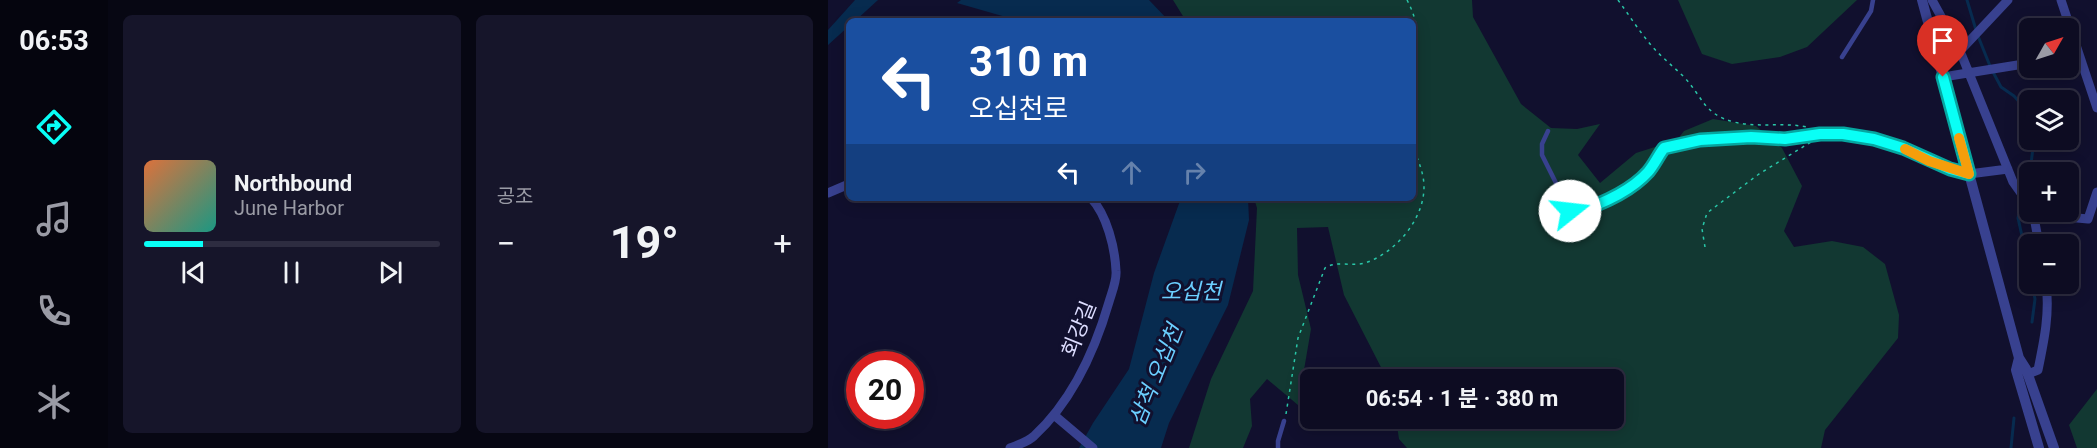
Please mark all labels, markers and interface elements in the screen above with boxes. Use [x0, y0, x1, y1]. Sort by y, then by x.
pin [1917, 15, 1968, 77]
north arrow [2019, 18, 2079, 78]
map controls [2019, 18, 2079, 294]
icon: arrive [1926, 24, 1959, 57]
text: 06:53 [19, 25, 89, 57]
text: 310 m [969, 37, 1088, 86]
icon: left [870, 42, 948, 120]
button: layers [2019, 90, 2079, 150]
text: 오십천로 [969, 93, 1068, 125]
icon: directions [33, 106, 75, 148]
icon: left [1052, 156, 1085, 189]
icon: ahead [1115, 156, 1148, 189]
icon: right [1178, 156, 1211, 189]
button: + [2019, 162, 2079, 222]
text: Northbound [234, 171, 352, 196]
position arrow [1538, 179, 1602, 243]
text: 공조 [497, 184, 533, 208]
text: June Harbor [234, 196, 344, 220]
icon: music [33, 198, 75, 240]
text: 19° [610, 216, 679, 269]
text: − [497, 224, 515, 263]
text: + [773, 224, 792, 263]
button: − [2019, 234, 2079, 294]
icon: previous [177, 256, 210, 289]
icon: pause [275, 256, 308, 289]
icon: next [374, 256, 407, 289]
water label: 오십천 [1161, 279, 1224, 304]
icon: phone [33, 290, 75, 332]
street label: 회강길 [1057, 298, 1101, 360]
water label: 삼척 오십천 [1124, 318, 1189, 429]
speed limit sign: 20 [846, 351, 924, 429]
icon: climate [33, 381, 75, 423]
text: 06:54 · 1 분 · 380 m [1366, 386, 1558, 411]

